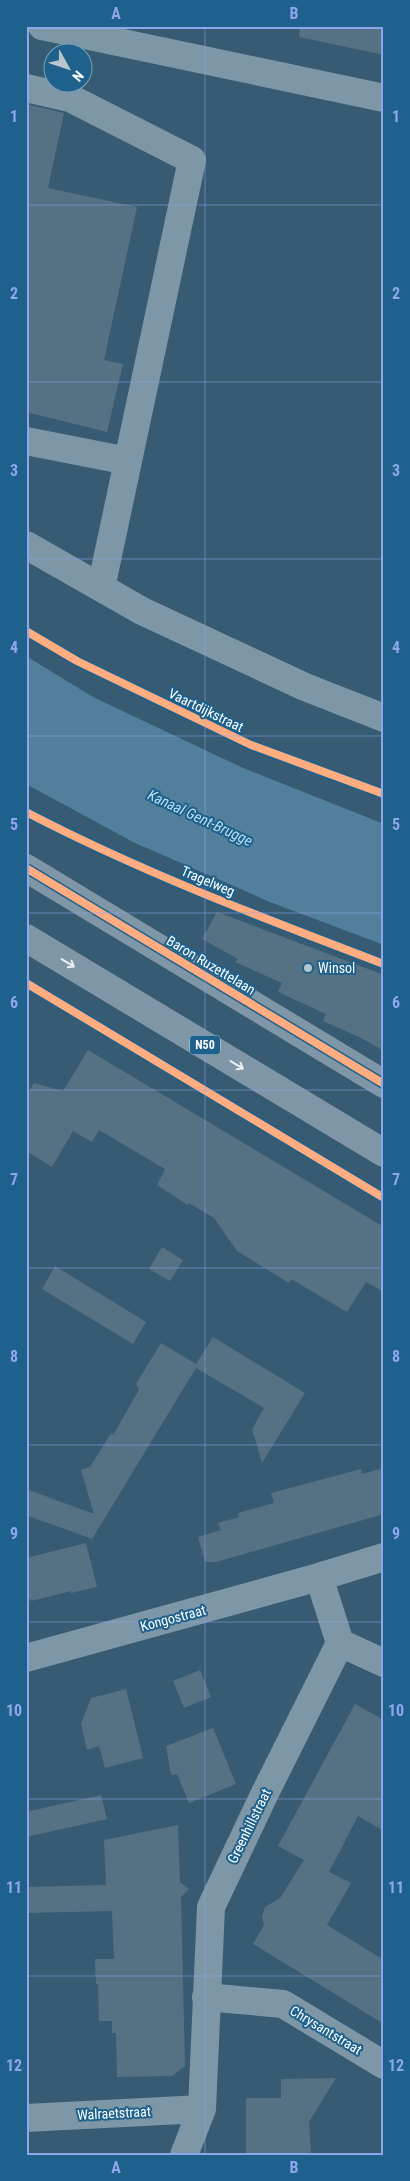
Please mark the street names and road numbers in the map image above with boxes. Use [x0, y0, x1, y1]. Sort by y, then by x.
street label: Vaartdijkstraat [166, 685, 246, 735]
street label: Tragelweg [179, 863, 237, 899]
street label: Baron Ruzettelaan [164, 932, 258, 998]
road number: N50 [190, 1036, 220, 1054]
street label: Kongostraat [138, 1602, 208, 1634]
street label: Greenhillstraat [224, 1786, 274, 1866]
street label: Chrysantstraat [287, 2002, 365, 2058]
street label: Walraetstraat [77, 2103, 151, 2123]

